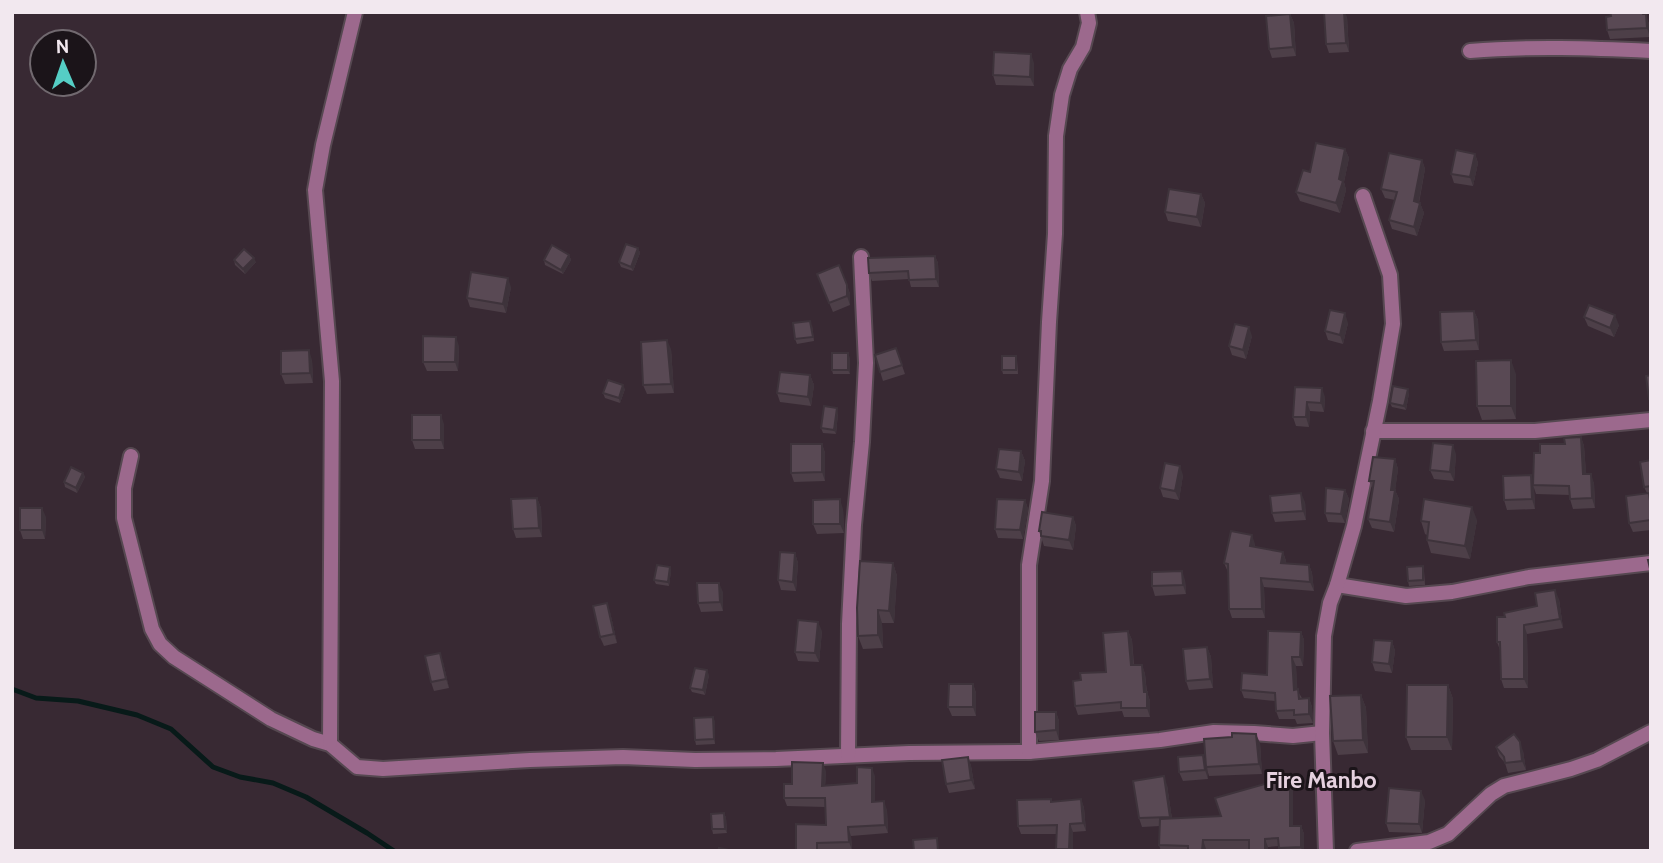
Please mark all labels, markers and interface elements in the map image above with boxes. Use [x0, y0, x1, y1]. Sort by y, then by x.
north arrow [28, 28, 98, 98]
text: N [55, 35, 70, 58]
district label: Fire Manbo [1265, 766, 1377, 794]

